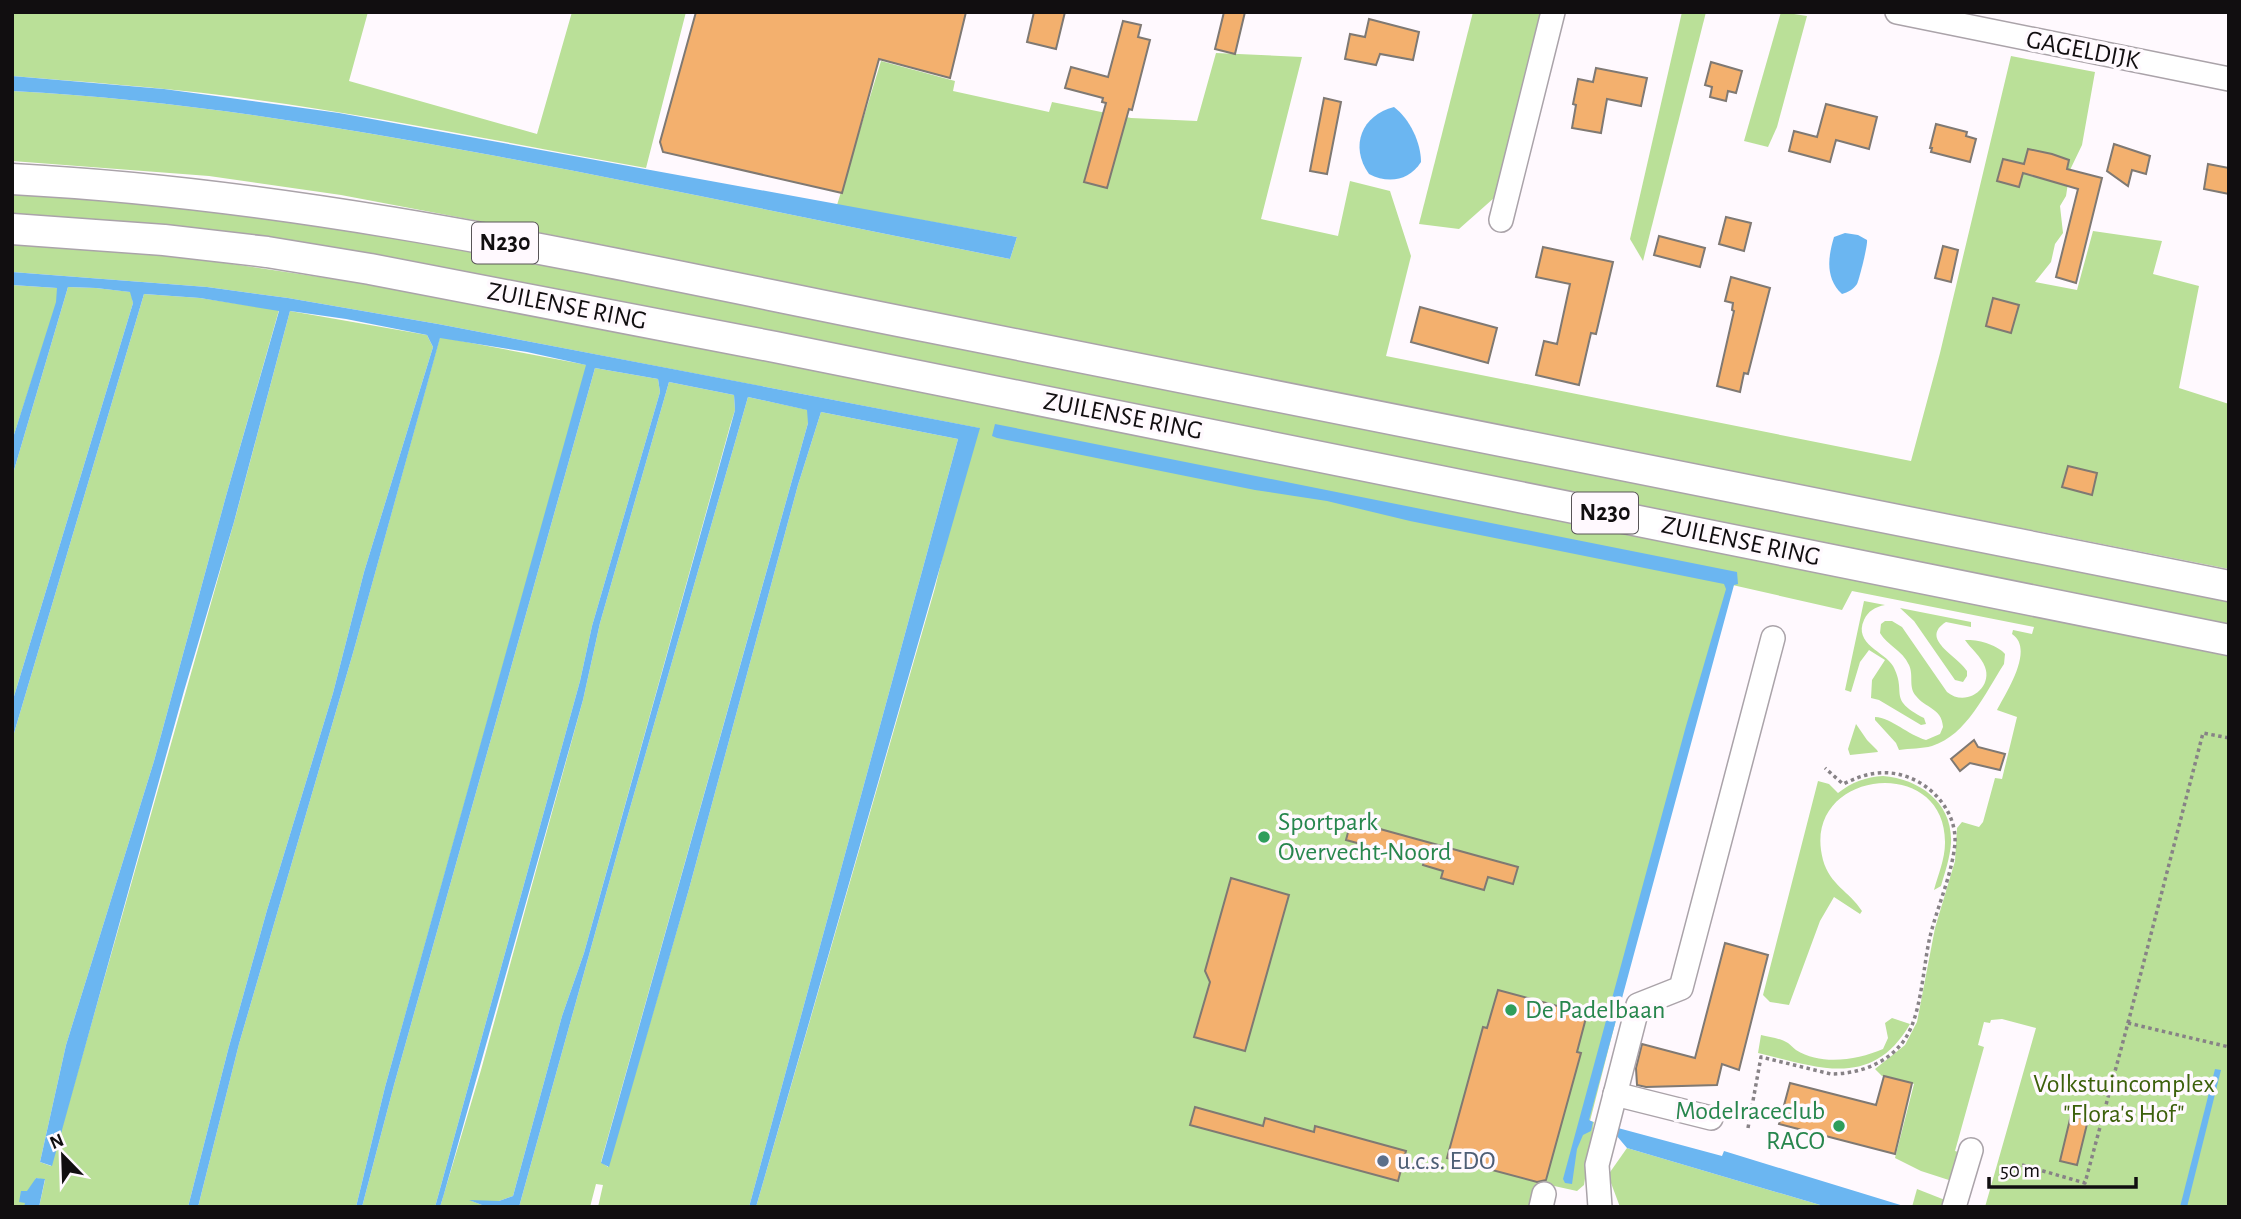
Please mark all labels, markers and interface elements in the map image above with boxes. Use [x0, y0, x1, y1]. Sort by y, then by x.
street label: GAGELDIJK [2024, 26, 2143, 74]
road number: N230 [472, 223, 538, 264]
street label: ZUILENSE RING [485, 278, 649, 334]
street label: ZUILENSE RING [1041, 388, 1205, 444]
road number: N230 [1572, 492, 1638, 534]
street label: ZUILENSE RING [1659, 511, 1823, 571]
place label: Sportpark Overvecht-Noord [1278, 809, 1451, 865]
marker: Sportpark Overvecht-Noord [1256, 829, 1272, 845]
place label: De Padelbaan [1525, 997, 1665, 1023]
marker: De Padelbaan [1503, 1002, 1519, 1018]
park label: Volkstuincomplex "Flora's Hof" [2033, 1071, 2215, 1127]
place label: Modelraceclub RACO [1675, 1098, 1825, 1154]
marker: Modelraceclub RACO [1831, 1118, 1847, 1134]
north arrow [28, 1121, 98, 1191]
text: N [47, 1130, 67, 1153]
scale bar [1989, 1146, 2136, 1190]
place label: u.c.s. EDO [1397, 1148, 1495, 1174]
marker: u.c.s. EDO [1375, 1153, 1391, 1169]
text: 50 m [2000, 1160, 2040, 1181]

